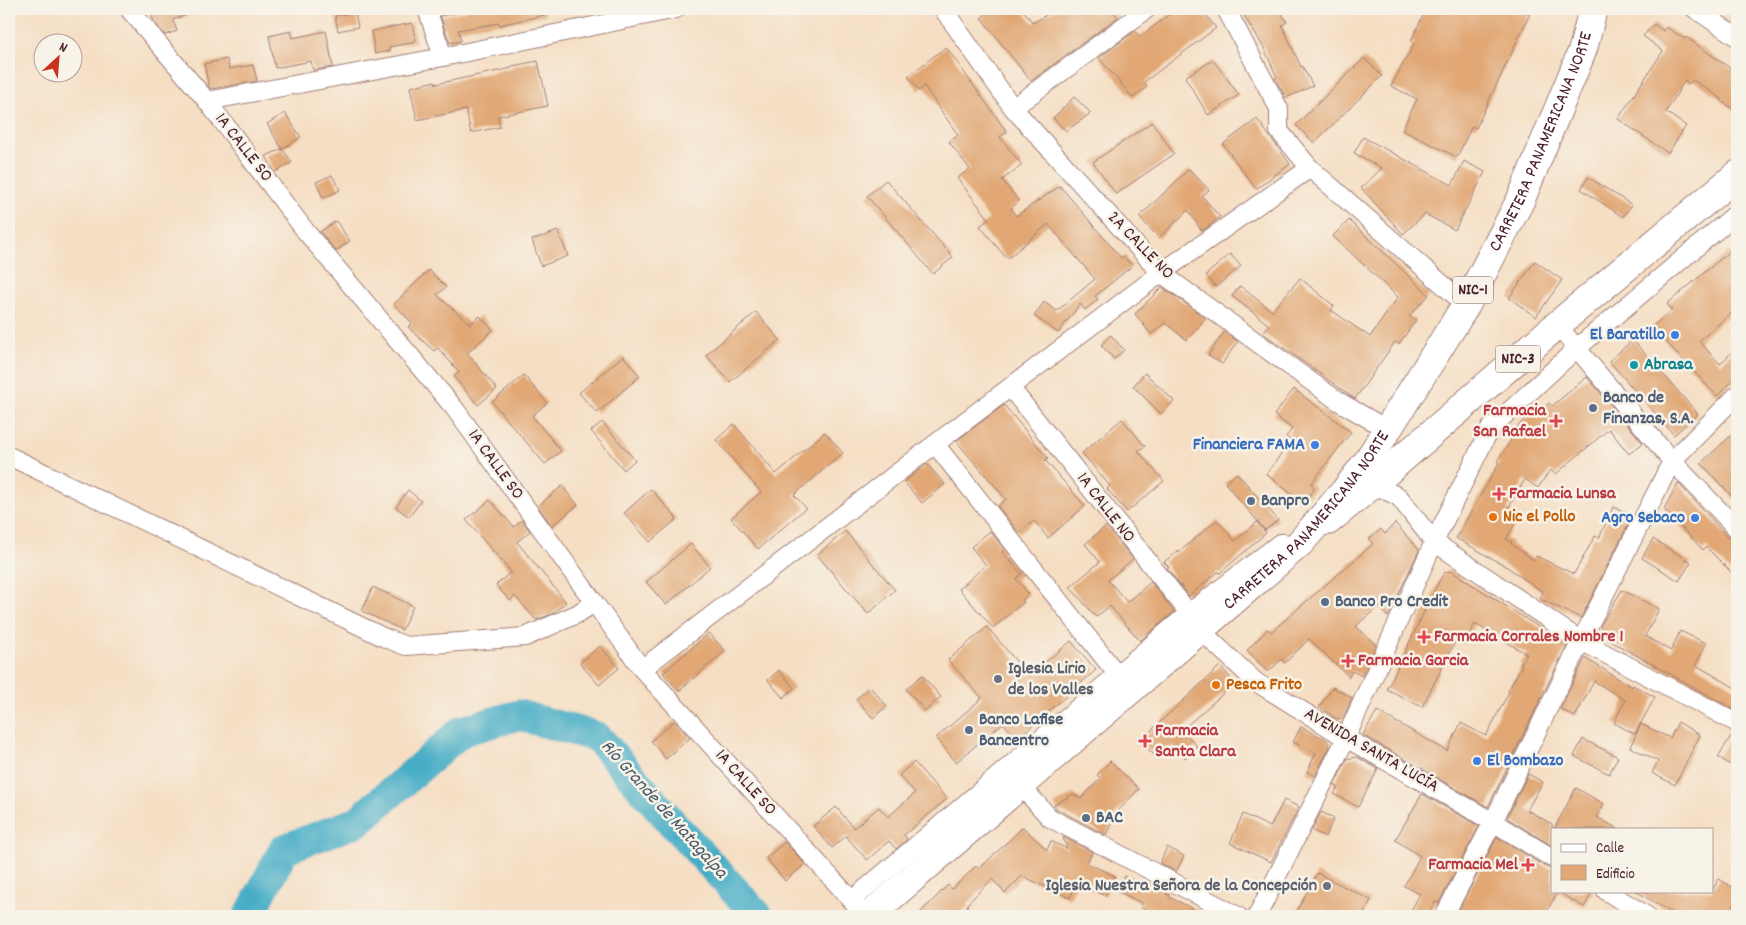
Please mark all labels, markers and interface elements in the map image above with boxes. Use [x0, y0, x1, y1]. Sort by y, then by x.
street label: CARRETERA PANAMERICANA NORTE [1483, 29, 1599, 256]
north arrow [32, 32, 82, 82]
text: N [55, 38, 70, 59]
street label: 1A CALLE SO [208, 108, 278, 188]
street label: 2A CALLE NO [1101, 206, 1179, 286]
road number: NIC-1 [1453, 276, 1493, 304]
place label: El Baratillo [1590, 323, 1665, 348]
marker: El Baratillo [1669, 329, 1681, 341]
road number: NIC-3 [1496, 346, 1540, 372]
place label: Abrasa [1644, 353, 1693, 378]
marker: Abrasa [1628, 359, 1640, 371]
place label: Banco de Finanzas, S.A. [1603, 386, 1694, 432]
place label: Farmacia San Rafael [1473, 399, 1547, 445]
marker: Banco de Finanzas, S.A. [1587, 402, 1599, 414]
marker: Farmacia San Rafael [1550, 415, 1562, 427]
street label: 1A CALLE SO [461, 425, 529, 505]
street label: CARRETERA PANAMERICANA NORTE [1218, 426, 1396, 616]
place label: Financiera FAMA [1193, 433, 1305, 458]
marker: Financiera FAMA [1309, 439, 1321, 451]
street label: 1A CALLE NO [1070, 468, 1140, 548]
place label: Farmacia Lunsa [1509, 482, 1616, 507]
marker: Farmacia Lunsa [1493, 488, 1505, 500]
place label: Banpro [1261, 489, 1309, 514]
marker: Banpro [1245, 495, 1257, 507]
place label: Nic el Pollo [1503, 505, 1576, 530]
place label: Agro Sebaco [1601, 506, 1685, 531]
marker: Nic el Pollo [1487, 511, 1499, 523]
marker: Agro Sebaco [1689, 512, 1701, 524]
place label: Banco Pro Credit [1335, 590, 1449, 615]
marker: Banco Pro Credit [1319, 596, 1331, 608]
place label: Farmacia Corrales Nombre 1 [1434, 625, 1623, 650]
marker: Farmacia Corrales Nombre 1 [1418, 631, 1430, 643]
place label: Farmacia Garcia [1358, 649, 1469, 674]
marker: Farmacia Garcia [1342, 655, 1354, 667]
place label: Iglesia Lirio de los Valles [1008, 657, 1094, 703]
marker: Iglesia Lirio de los Valles [992, 673, 1004, 685]
place label: Pesca Frito [1226, 673, 1302, 698]
marker: Pesca Frito [1210, 679, 1222, 691]
street label: AVENIDA SANTA LUCÍA [1299, 702, 1443, 800]
place label: Banco Lafise Bancentro [979, 708, 1063, 754]
place label: Farmacia Santa Clara [1155, 719, 1236, 765]
marker: Banco Lafise Bancentro [963, 724, 975, 736]
water label: Río Grande de Matagalpa [593, 735, 733, 886]
marker: Farmacia Santa Clara [1139, 735, 1151, 747]
street label: 1A CALLE SO [708, 744, 782, 822]
place label: El Bombazo [1487, 749, 1564, 774]
marker: El Bombazo [1471, 755, 1483, 767]
place label: BAC [1096, 806, 1123, 831]
marker: BAC [1080, 812, 1092, 824]
legend [1551, 828, 1714, 892]
text: Calle [1596, 838, 1625, 860]
place label: Farmacia Mel [1428, 853, 1519, 878]
marker: Farmacia Mel [1522, 859, 1534, 871]
text: Edificio [1596, 864, 1635, 886]
place label: Iglesia Nuestra Señora de la Concepción [1046, 874, 1317, 899]
marker: Iglesia Nuestra Señora de la Concepción [1321, 880, 1333, 892]

